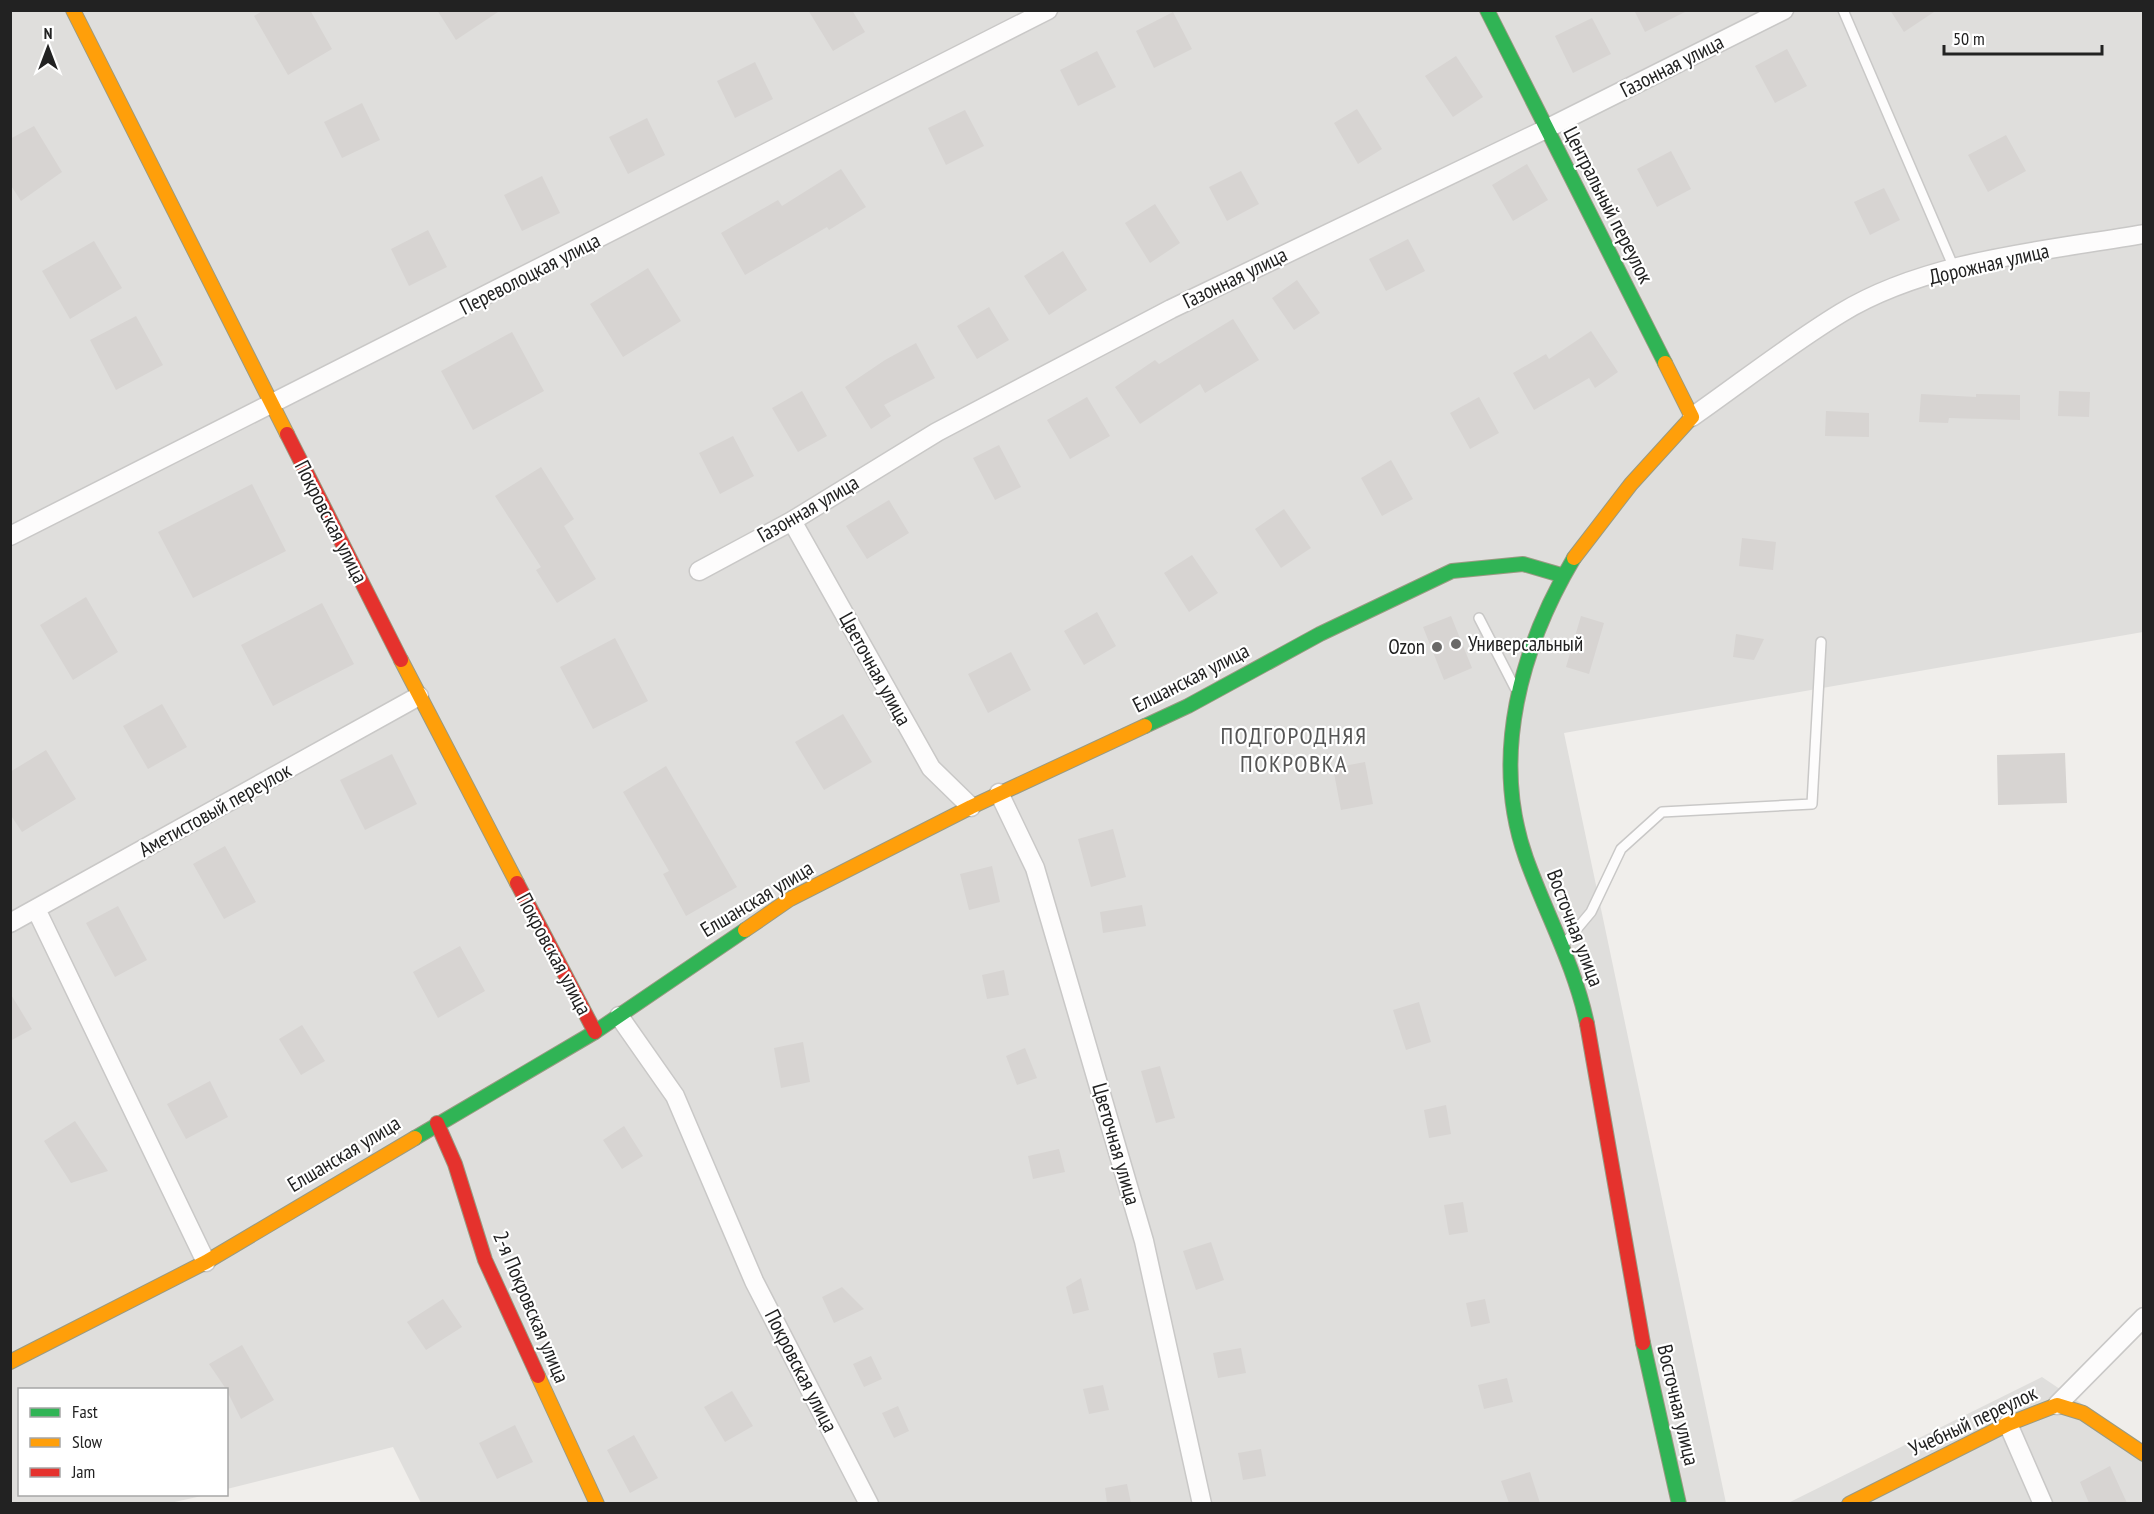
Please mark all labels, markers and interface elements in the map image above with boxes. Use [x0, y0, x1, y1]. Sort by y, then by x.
north arrow [18, 18, 78, 78]
scale bar [1944, 18, 2102, 56]
text: N [44, 23, 52, 43]
text: 50 m [1953, 27, 1985, 50]
street label: Газонная улица [1615, 28, 1728, 103]
street label: Центральный переулок [1557, 122, 1660, 288]
street label: Переволоцкая улица [455, 227, 605, 321]
street label: Дорожная улица [1926, 237, 2052, 290]
street label: Газонная улица [1178, 241, 1291, 314]
street label: Покровская улица [289, 456, 374, 588]
street label: Газонная улица [752, 469, 863, 548]
street label: Цветочная улица [833, 607, 918, 730]
place label: Универсальный [1468, 630, 1583, 657]
place label: Ozon [1388, 633, 1425, 660]
street label: Елшанская улица [1128, 637, 1254, 718]
marker: Универсальный [1449, 637, 1463, 651]
marker: Ozon [1430, 640, 1444, 654]
district label: ПОДГОРОДНЯЯ ПОКРОВКА [1220, 720, 1368, 779]
street label: Аметистовый переулок [134, 756, 296, 863]
street label: Елшанская улица [695, 854, 818, 943]
street label: Восточная улица [1541, 865, 1610, 990]
street label: Покровская улица [511, 888, 598, 1019]
street label: Цветочная улица [1086, 1080, 1147, 1208]
street label: Елшанская улица [282, 1109, 405, 1198]
street label: 2-я Покровская улица [487, 1227, 576, 1387]
street label: Покровская улица [759, 1305, 844, 1437]
street label: Восточная улица [1651, 1342, 1705, 1468]
street label: Учебный переулок [1904, 1379, 2041, 1462]
legend [18, 1388, 228, 1496]
text: Fast [72, 1400, 98, 1423]
text: Slow [72, 1430, 103, 1453]
text: Jam [71, 1460, 95, 1483]

